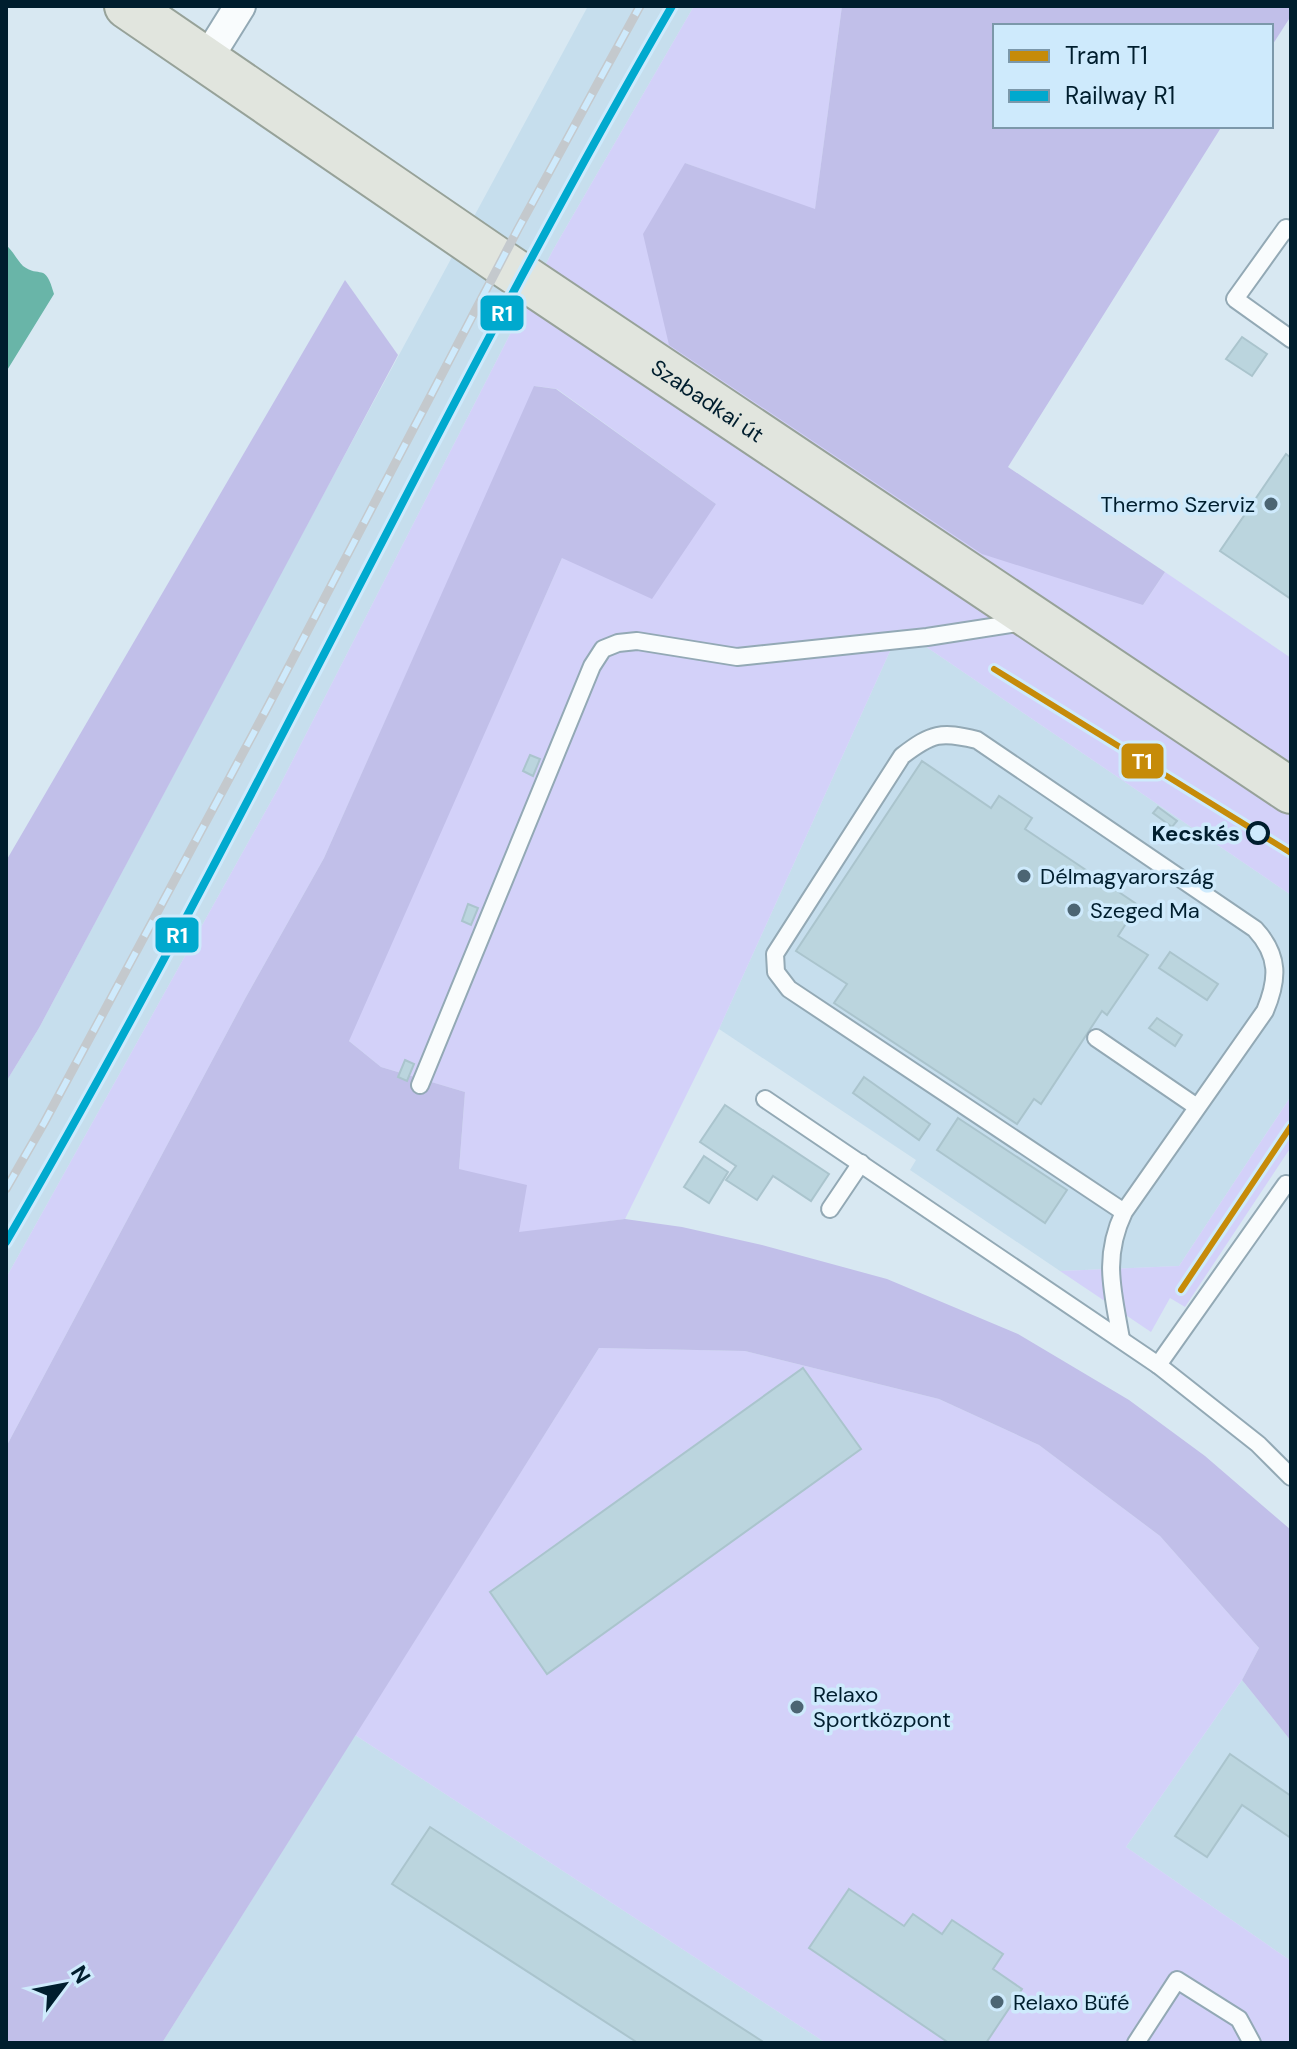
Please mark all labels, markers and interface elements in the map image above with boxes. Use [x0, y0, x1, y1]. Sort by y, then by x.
legend [993, 24, 1273, 128]
text: Tram T1 [1065, 40, 1148, 71]
text: Railway R1 [1065, 80, 1175, 111]
line badge: R1 [479, 294, 525, 332]
text: R1 [491, 299, 513, 328]
street label: Szabadkai út [646, 352, 770, 449]
place label: Thermo Szerviz [1100, 490, 1255, 519]
marker: Thermo Szerviz [1262, 495, 1280, 513]
line badge: T1 [1120, 742, 1165, 780]
text: T1 [1131, 747, 1153, 776]
place label: Kecskés [1152, 819, 1240, 848]
marker: Kecskés [1247, 822, 1269, 844]
place label: Délmagyarország [1040, 862, 1214, 891]
marker: Délmagyarország [1015, 867, 1033, 885]
place label: Szeged Ma [1090, 896, 1200, 925]
marker: Szeged Ma [1065, 901, 1083, 919]
line badge: R1 [154, 916, 200, 954]
text: R1 [166, 921, 188, 950]
place label: Relaxo Sportközpont [813, 1680, 951, 1734]
marker: Relaxo Sportközpont [788, 1698, 806, 1716]
north arrow [24, 1945, 104, 2025]
text: N [64, 1960, 97, 1989]
place label: Relaxo Büfé [1013, 1988, 1130, 2017]
marker: Relaxo Büfé [988, 1993, 1006, 2011]

